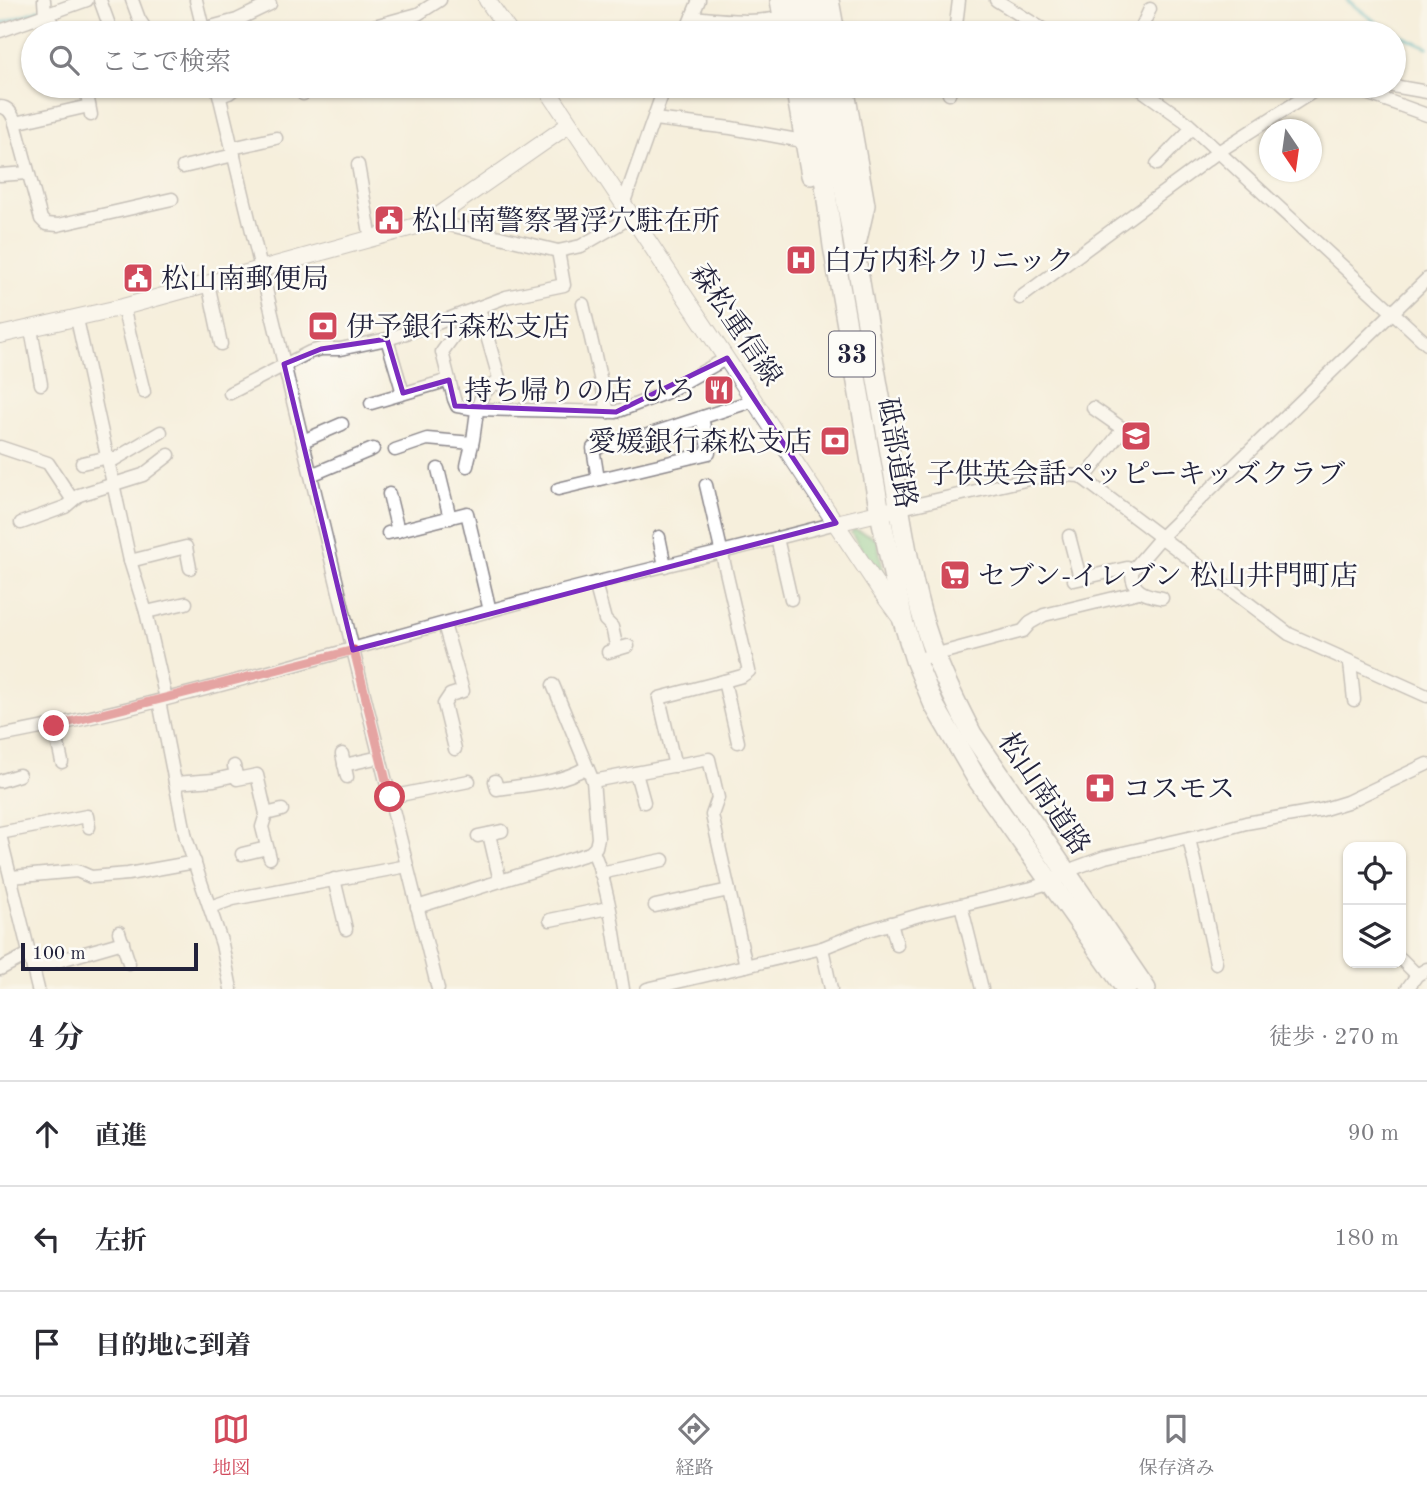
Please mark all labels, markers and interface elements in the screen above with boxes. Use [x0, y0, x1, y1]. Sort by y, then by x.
search box [21, 21, 1406, 98]
icon: search [45, 41, 83, 79]
text: ここで検索 [101, 50, 231, 76]
north arrow [1259, 119, 1322, 182]
public building icon: 松山南警察署浮穴駐在所 [372, 203, 406, 237]
place label: 松山南警察署浮穴駐在所 [412, 206, 720, 237]
hospital icon: 白方内科クリニック [784, 243, 818, 277]
place label: 白方内科クリニック [824, 246, 1074, 277]
street label: 森松重信線 [684, 258, 788, 392]
public building icon: 松山南郵便局 [121, 261, 155, 295]
place label: 松山南郵便局 [161, 264, 329, 295]
bank icon: 伊予銀行森松支店 [306, 309, 340, 343]
place label: 伊予銀行森松支店 [346, 312, 570, 343]
road number: 33 [829, 332, 875, 376]
restaurant icon: 持ち帰りの店 ひろ [702, 373, 736, 407]
place label: 持ち帰りの店 ひろ [464, 376, 696, 407]
street label: 砥部道路 [872, 395, 922, 511]
school or university icon: 子供英会話ペッピーキッズクラブ [1119, 419, 1153, 453]
bank icon: 愛媛銀行森松支店 [818, 424, 852, 458]
place label: 愛媛銀行森松支店 [588, 427, 812, 458]
place label: 子供英会話ペッピーキッズクラブ [927, 459, 1345, 490]
supermarket icon: セブン-イレブン 松山井門町店 [938, 558, 972, 592]
place label: セブン-イレブン 松山井門町店 [978, 561, 1358, 592]
route end [38, 710, 69, 741]
street label: 松山南道路 [992, 727, 1096, 861]
pharmacy icon: コスモス [1083, 771, 1117, 805]
place label: コスモス [1123, 777, 1235, 805]
route start [374, 781, 405, 812]
map controls [1343, 842, 1406, 968]
button: locate [1343, 842, 1406, 905]
button: layers [1343, 905, 1406, 968]
scale bar [21, 940, 198, 972]
text: 100 m [32, 945, 85, 964]
text: 4 分 [28, 1024, 84, 1054]
text: 徒歩 · 270 m [1269, 1026, 1399, 1049]
icon: ahead [28, 1115, 66, 1153]
text: 90 m [1348, 1122, 1399, 1145]
text: 直進 [95, 1124, 147, 1150]
icon: left [28, 1220, 66, 1258]
text: 180 m [1334, 1227, 1399, 1250]
text: 左折 [95, 1229, 147, 1255]
icon: arrive [28, 1325, 66, 1363]
text: 目的地に到着 [95, 1334, 251, 1360]
tab: 地図 [212, 1410, 251, 1481]
tab: 経路 [675, 1410, 714, 1481]
tab: 保存済み [1138, 1410, 1215, 1481]

